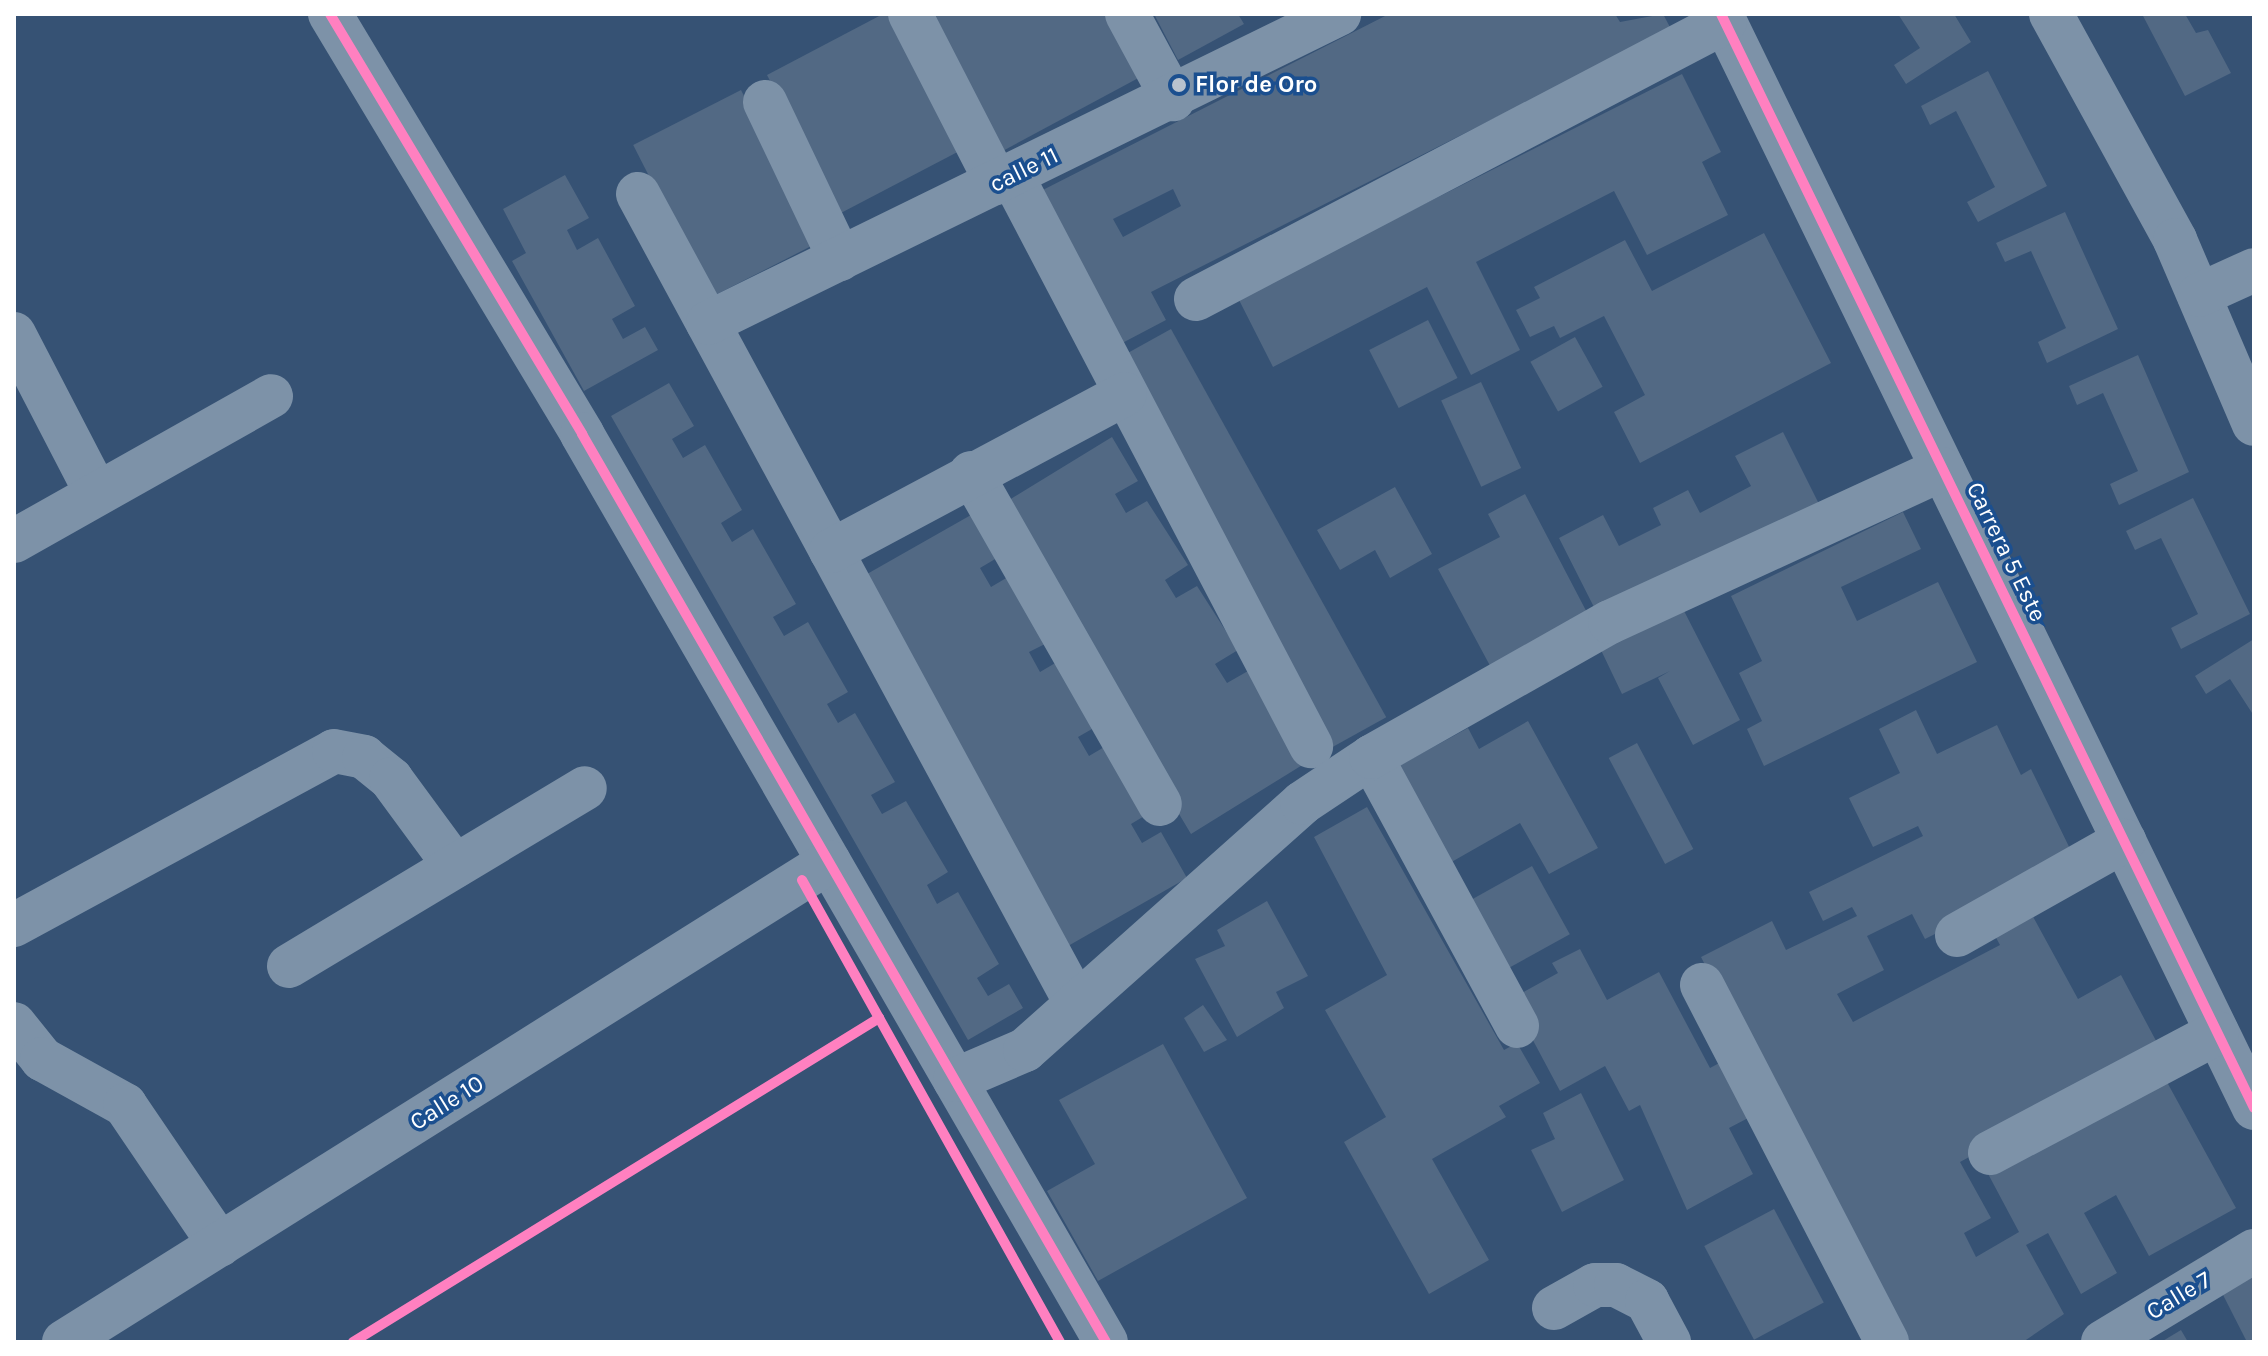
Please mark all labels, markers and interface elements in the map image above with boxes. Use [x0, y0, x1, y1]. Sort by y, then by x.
place label: Flor de Oro [1195, 71, 1317, 99]
marker: Flor de Oro [1170, 76, 1188, 94]
street label: calle 11 [985, 141, 1063, 199]
street label: Carrera 5 Este [1960, 477, 2052, 627]
street label: Calle 10 [405, 1069, 489, 1137]
street label: Calle 7 [2141, 1265, 2217, 1327]

